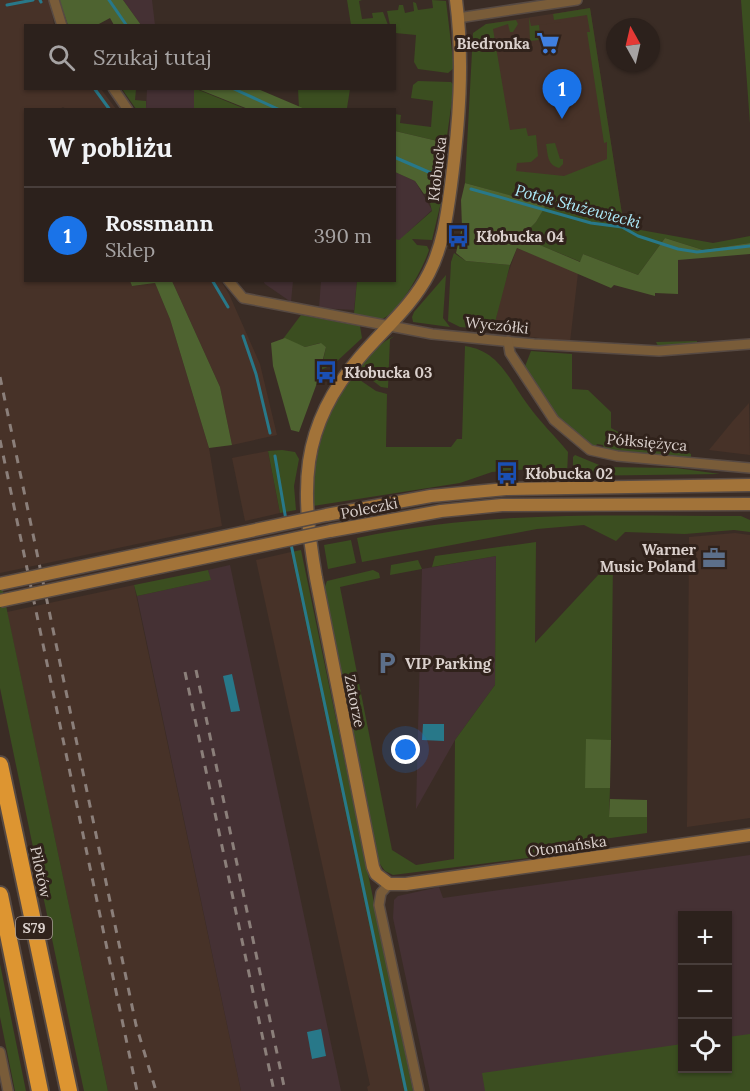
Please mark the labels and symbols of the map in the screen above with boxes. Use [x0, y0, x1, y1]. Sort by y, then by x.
north arrow [606, 18, 660, 72]
supermarket icon: Biedronka [535, 30, 561, 56]
place label: Biedronka [456, 34, 530, 53]
pin: 1 [542, 70, 582, 119]
street label: Kłobucka [424, 135, 450, 202]
water label: Potok Służewiecki [513, 180, 643, 232]
bus stop icon: Kłobucka 04 [445, 223, 471, 249]
place label: Kłobucka 04 [476, 227, 564, 246]
street label: Wyczółki [464, 312, 530, 338]
bus stop icon: Kłobucka 03 [313, 359, 339, 385]
place label: Kłobucka 03 [344, 363, 432, 382]
street label: Półksiężyca [606, 429, 688, 455]
bus stop icon: Kłobucka 02 [494, 460, 520, 486]
place label: Kłobucka 02 [525, 464, 613, 483]
street label: Poleczki [339, 493, 399, 523]
place label: Warner Music Poland [600, 540, 697, 576]
office icon: Warner Music Poland [701, 545, 727, 571]
parking icon: VIP Parking [374, 650, 400, 676]
place label: VIP Parking [405, 654, 492, 673]
street label: Zatorze [341, 673, 369, 729]
your location [391, 735, 420, 764]
street label: Otomańska [526, 831, 608, 861]
street label: Pilotów [26, 844, 56, 900]
road number: S79 [16, 917, 52, 939]

